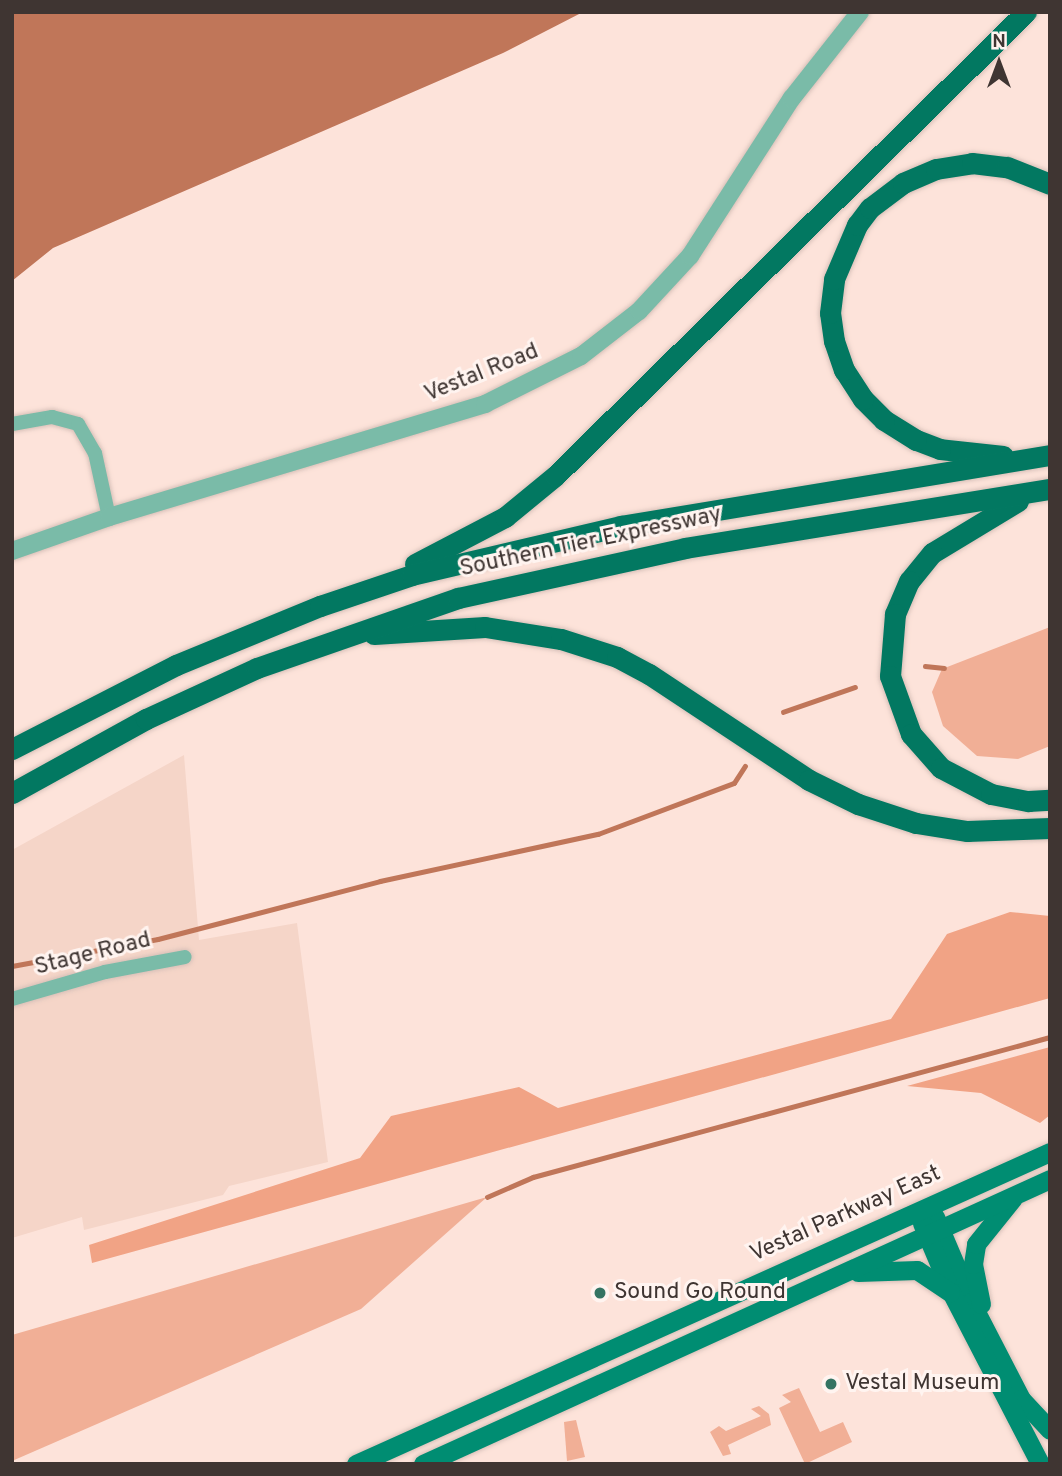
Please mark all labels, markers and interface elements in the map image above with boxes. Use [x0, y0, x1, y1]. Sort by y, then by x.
north arrow [964, 28, 1034, 98]
text: N [992, 30, 1006, 54]
street label: Vestal Road [421, 339, 543, 409]
street label: Southern Tier Expressway [457, 502, 725, 584]
street label: Stage Road [32, 927, 154, 983]
street label: Vestal Parkway East [747, 1161, 945, 1269]
place label: Sound Go Round [614, 1279, 786, 1307]
marker: Sound Go Round [592, 1285, 608, 1301]
place label: Vestal Museum [845, 1370, 999, 1398]
marker: Vestal Museum [823, 1376, 839, 1392]

